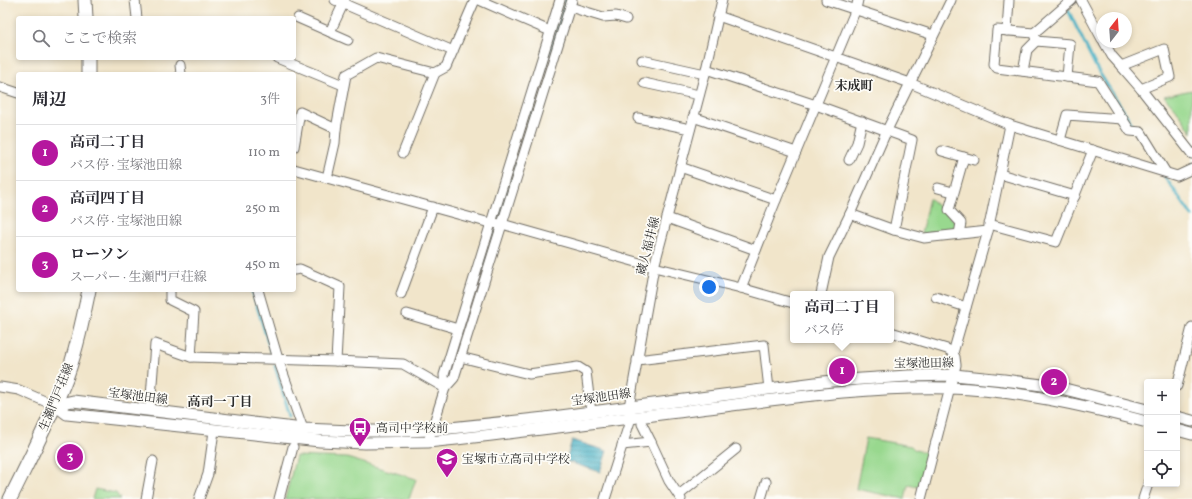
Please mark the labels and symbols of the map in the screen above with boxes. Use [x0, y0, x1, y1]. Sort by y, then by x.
north arrow [1096, 12, 1132, 48]
district label: 末成町 [834, 78, 874, 96]
street label: 蔵人福井線 [634, 215, 664, 277]
your location [699, 277, 719, 297]
street label: 宝塚池田線 [894, 355, 954, 373]
pin: 1 [829, 356, 855, 386]
street label: 生瀬門戸荘線 [36, 361, 78, 434]
pin: 2 [1041, 367, 1067, 397]
street label: 宝塚池田線 [107, 385, 169, 409]
street label: 宝塚池田線 [570, 386, 632, 410]
district label: 高司一丁目 [187, 394, 253, 412]
bus stop icon: 高司中学校前 [347, 415, 373, 448]
place label: 高司中学校前 [376, 421, 448, 437]
pin: 3 [57, 442, 83, 472]
school or university icon: 宝塚市立高司中学校 [434, 446, 460, 479]
place label: 宝塚市立高司中学校 [462, 452, 570, 468]

